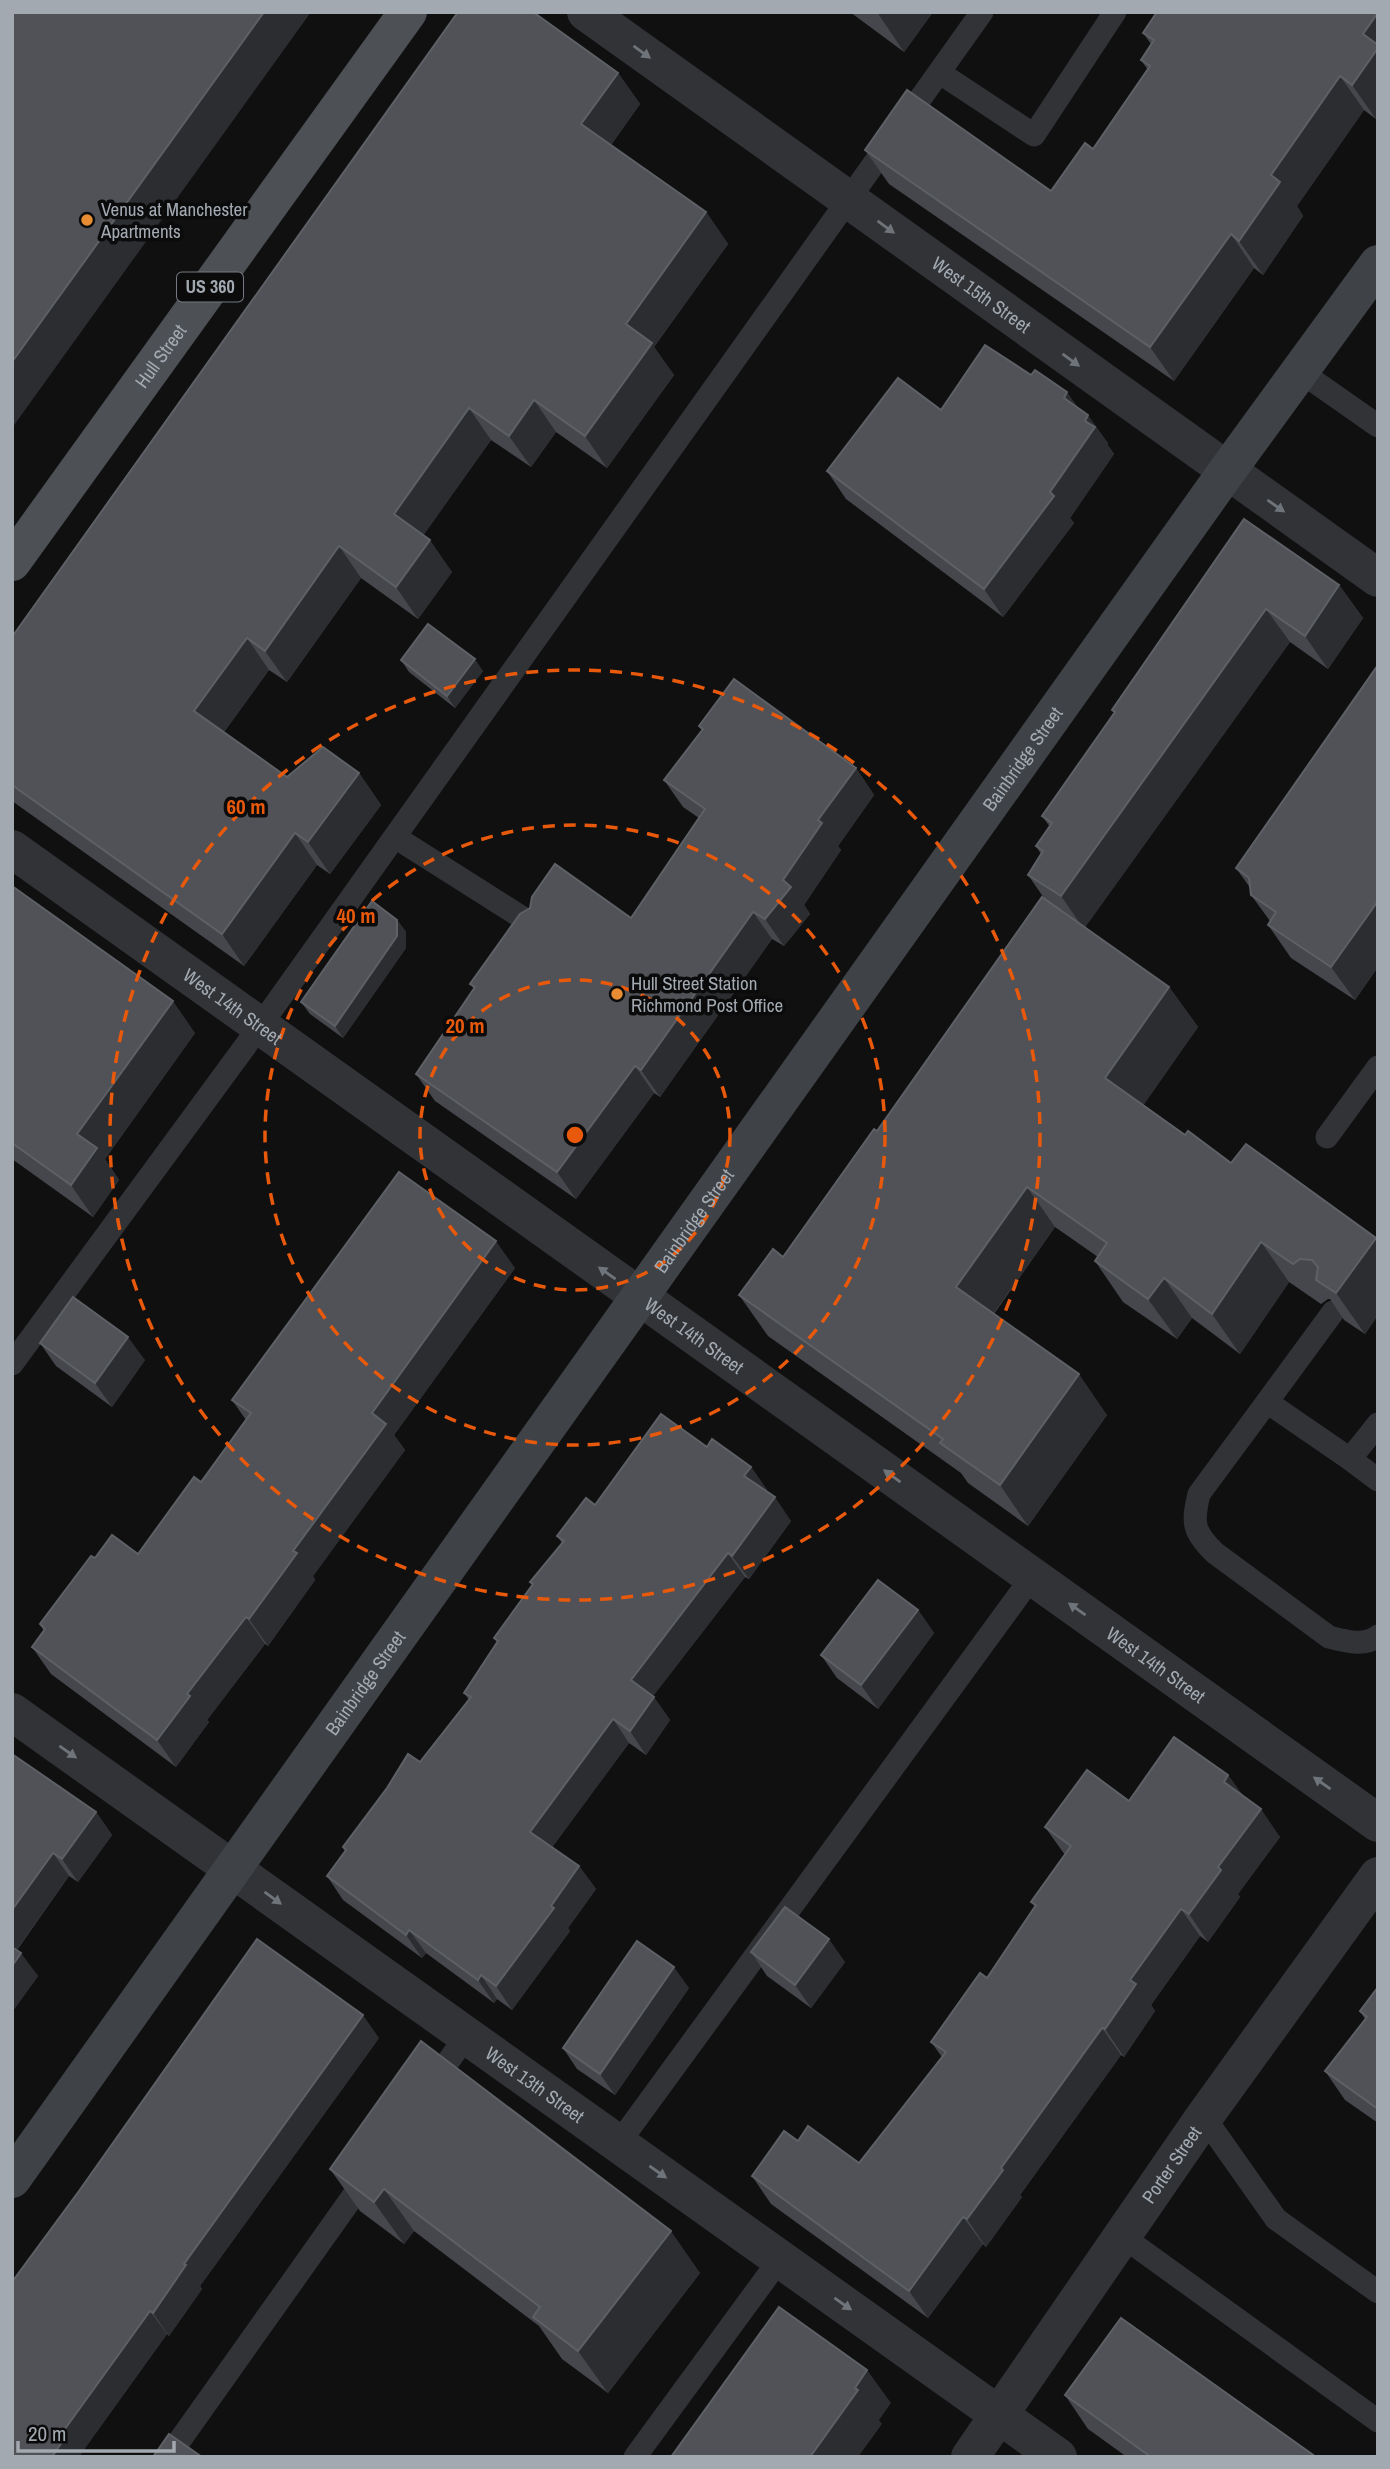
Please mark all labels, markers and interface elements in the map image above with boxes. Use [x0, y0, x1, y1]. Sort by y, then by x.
one-way arrow [632, 45, 651, 59]
place label: Venus at Manchester Apartments [100, 196, 248, 244]
marker: Venus at Manchester Apartments [79, 212, 95, 228]
one-way arrow [877, 220, 895, 234]
street label: West 15th Street [927, 250, 1037, 339]
road number: US 360 [177, 272, 243, 302]
street label: Hull Street [129, 318, 193, 393]
one-way arrow [1062, 353, 1080, 367]
one-way arrow [1267, 499, 1285, 513]
street label: Bainbridge Street [976, 701, 1069, 816]
text: 60 m [226, 792, 266, 821]
text: 40 m [336, 901, 376, 930]
street label: West 14th Street [178, 962, 288, 1051]
place label: Hull Street Station Richmond Post Office [631, 970, 783, 1018]
marker: Hull Street Station Richmond Post Office [609, 986, 625, 1002]
text: 20 m [445, 1011, 485, 1040]
centre of rings [563, 1123, 587, 1147]
street label: Bainbridge Street [648, 1163, 740, 1278]
one-way arrow [598, 1266, 616, 1280]
street label: West 14th Street [640, 1291, 750, 1380]
one-way arrow [883, 1469, 901, 1483]
one-way arrow [1068, 1602, 1086, 1616]
street label: West 14th Street [1101, 1620, 1211, 1709]
street label: Bainbridge Street [319, 1625, 411, 1740]
one-way arrow [59, 1744, 77, 1758]
one-way arrow [1313, 1776, 1331, 1790]
one-way arrow [264, 1891, 282, 1905]
street label: West 13th Street [480, 2040, 590, 2129]
street label: Porter Street [1135, 2120, 1207, 2208]
one-way arrow [649, 2165, 667, 2179]
one-way arrow [834, 2297, 852, 2311]
scale bar [18, 2410, 173, 2454]
text: 20 m [28, 2419, 66, 2448]

